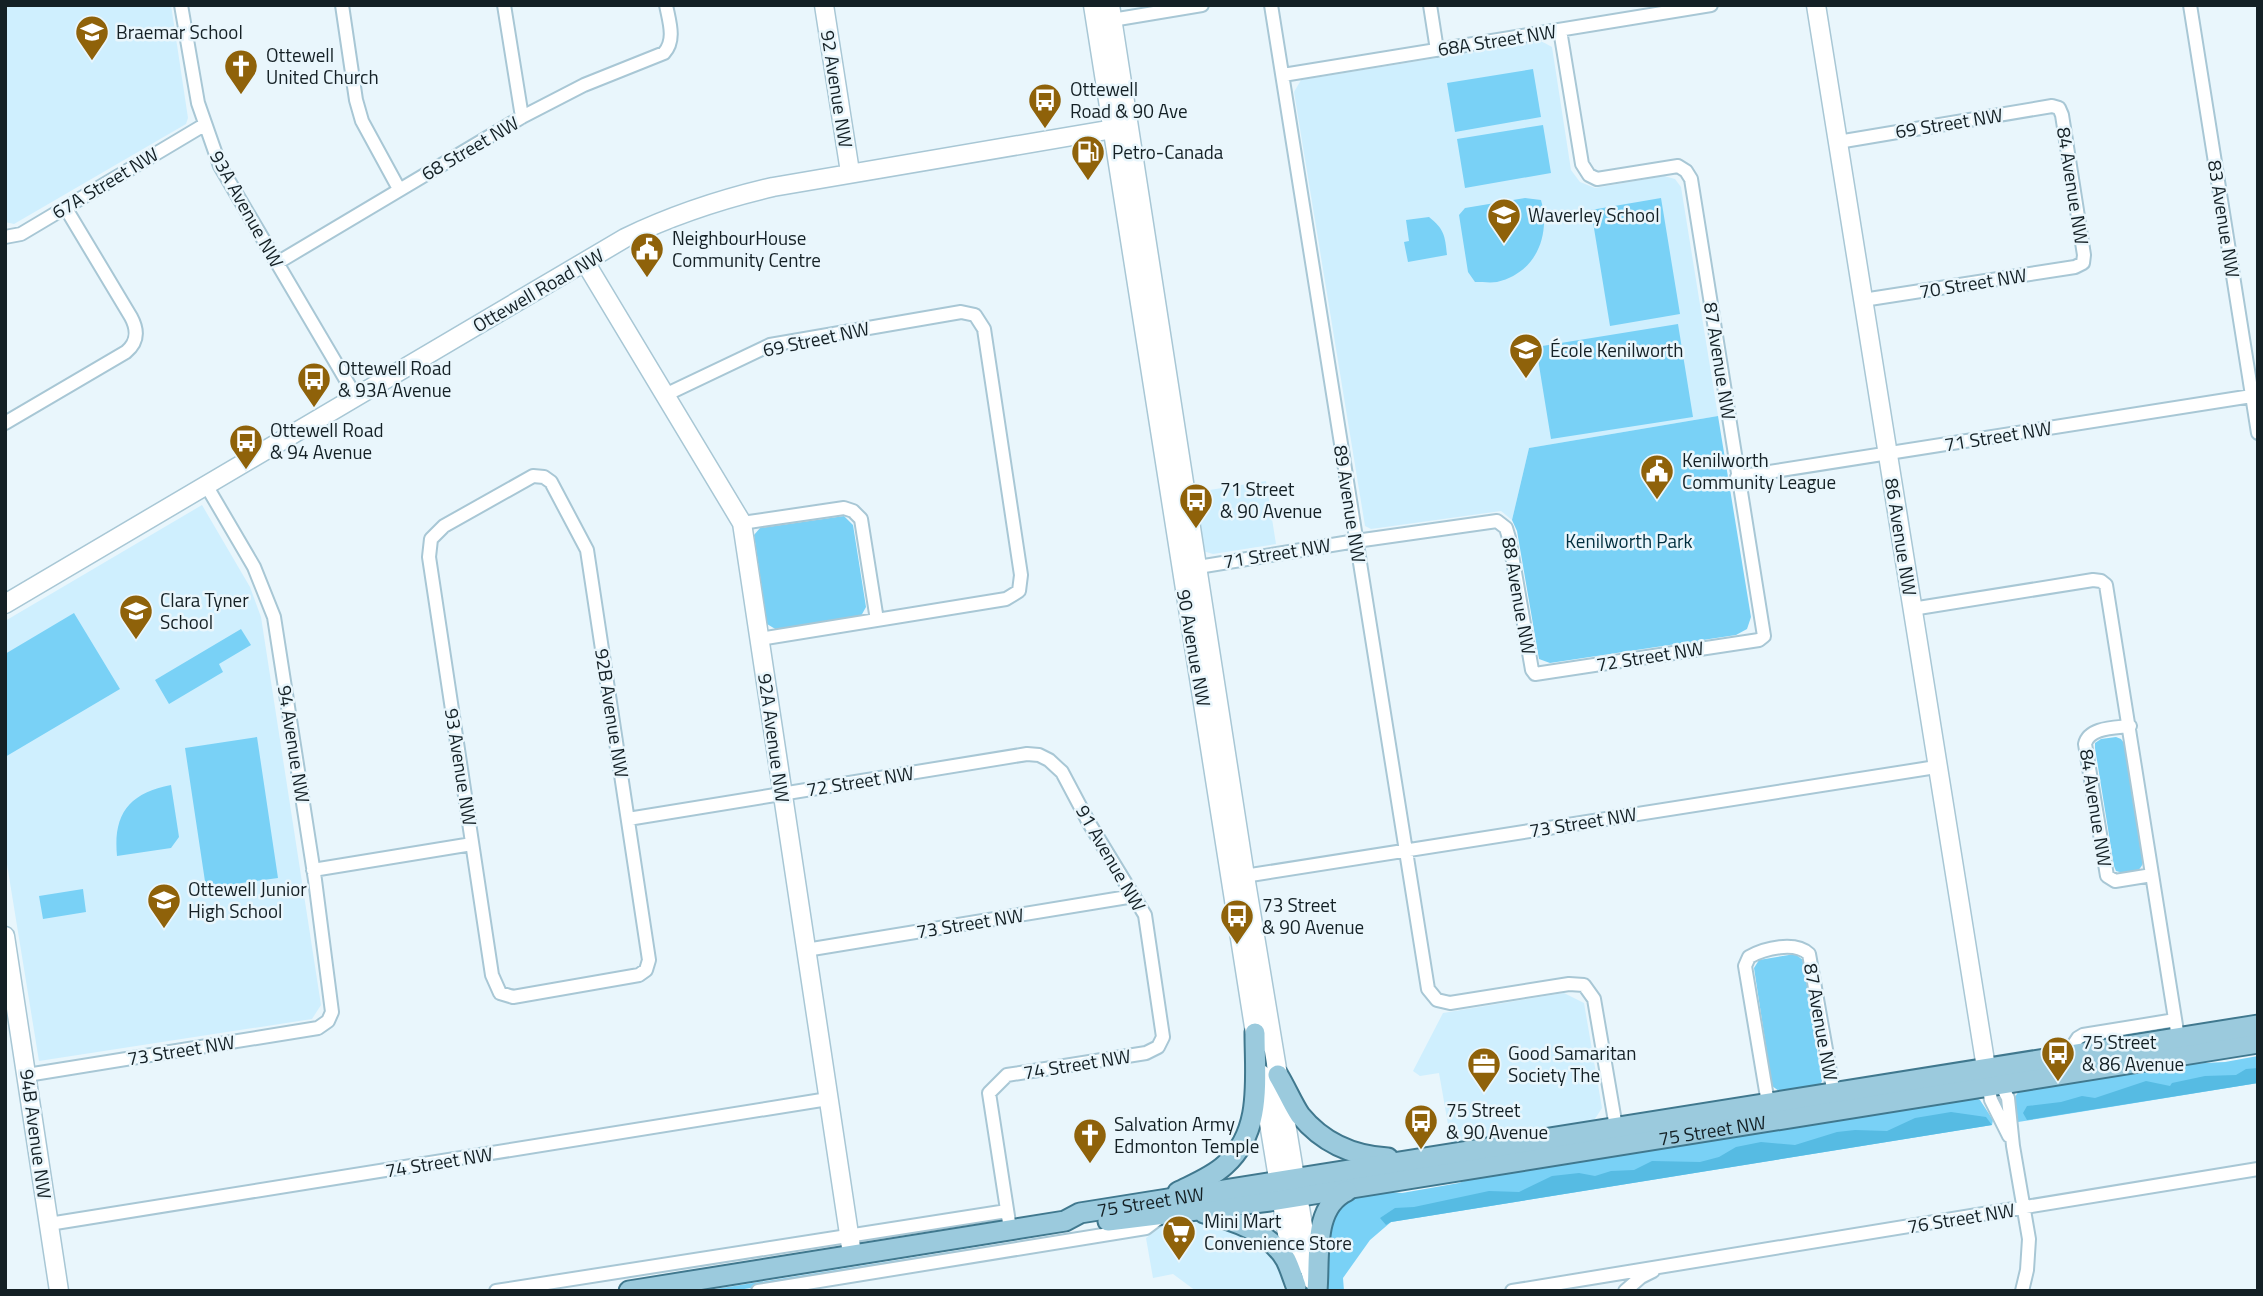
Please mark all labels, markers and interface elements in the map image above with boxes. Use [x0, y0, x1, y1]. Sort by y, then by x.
school or university icon: Braemar School [73, 13, 111, 62]
street label: 68A Street NW [1436, 16, 1558, 63]
place label: Braemar School [116, 17, 243, 46]
street label: 92 Avenue NW [814, 28, 861, 150]
place label: Ottewell United Church [266, 40, 379, 91]
church icon: Ottewell United Church [222, 47, 260, 96]
place label: Ottewell Road & 90 Ave [1070, 74, 1188, 125]
bus stop icon: Ottewell Road & 90 Ave [1026, 81, 1064, 130]
street label: 69 Street NW [1893, 100, 2005, 145]
street label: 68 Street NW [416, 108, 524, 187]
street label: 84 Avenue NW [2050, 125, 2097, 247]
fuel station icon: Petro-Canada [1069, 133, 1107, 182]
place label: Petro-Canada [1112, 137, 1224, 166]
street label: 67A Street NW [46, 139, 164, 226]
street label: 93A Avenue NW [203, 145, 292, 273]
street label: 83 Avenue NW [2201, 158, 2248, 280]
school or university icon: Waverley School [1485, 196, 1523, 245]
place label: Waverley School [1528, 200, 1660, 229]
place label: NeighbourHouse Community Centre [672, 223, 821, 274]
public building icon: NeighbourHouse Community Centre [628, 230, 666, 279]
street label: Ottewell Road NW [467, 240, 609, 339]
street label: 70 Street NW [1917, 260, 2029, 305]
street label: 87 Avenue NW [1697, 300, 1744, 422]
street label: 69 Street NW [760, 313, 872, 364]
school or university icon: École Kenilworth [1507, 331, 1545, 380]
place label: École Kenilworth [1550, 335, 1683, 364]
place label: Ottewell Road & 93A Avenue [338, 353, 451, 404]
bus stop icon: Ottewell Road & 93A Avenue [295, 360, 333, 409]
street label: 71 Street NW [1942, 413, 2054, 458]
place label: Ottewell Road & 94 Avenue [270, 415, 383, 466]
bus stop icon: Ottewell Road & 94 Avenue [227, 422, 265, 471]
street label: 89 Avenue NW [1327, 443, 1374, 565]
place label: Kenilworth Community League [1682, 445, 1836, 496]
public building icon: Kenilworth Community League [1638, 452, 1676, 501]
place label: 71 Street & 90 Avenue [1220, 474, 1322, 525]
street label: 86 Avenue NW [1878, 476, 1925, 598]
bus stop icon: 71 Street & 90 Avenue [1177, 481, 1215, 530]
park label: Kenilworth Park [1565, 526, 1693, 555]
street label: 71 Street NW [1221, 530, 1333, 575]
street label: 88 Avenue NW [1495, 535, 1544, 657]
place label: Clara Tyner School [160, 585, 249, 636]
street label: 90 Avenue NW [1170, 587, 1219, 709]
school or university icon: Clara Tyner School [117, 592, 155, 641]
street label: 72 Street NW [1594, 633, 1706, 678]
street label: 92B Avenue NW [588, 646, 637, 780]
street label: 92A Avenue NW [751, 672, 798, 805]
street label: 94 Avenue NW [271, 683, 318, 805]
street label: 93 Avenue NW [438, 706, 485, 828]
street label: 84 Avenue NW [2073, 747, 2120, 869]
street label: 72 Street NW [804, 758, 916, 803]
street label: 91 Avenue NW [1069, 799, 1154, 917]
street label: 73 Street NW [1527, 799, 1639, 844]
place label: Ottewell Junior High School [188, 874, 307, 925]
school or university icon: Ottewell Junior High School [145, 881, 183, 930]
place label: 73 Street & 90 Avenue [1262, 890, 1364, 941]
bus stop icon: 73 Street & 90 Avenue [1218, 897, 1256, 946]
street label: 73 Street NW [914, 900, 1026, 945]
street label: 87 Avenue NW [1797, 961, 1846, 1083]
street label: 73 Street NW [125, 1027, 237, 1072]
place label: 75 Street & 86 Avenue [2082, 1027, 2184, 1078]
bus stop icon: 75 Street & 86 Avenue [2039, 1034, 2077, 1083]
place label: Good Samaritan Society The [1508, 1038, 1636, 1089]
street label: 74 Street NW [1021, 1041, 1133, 1086]
office icon: Good Samaritan Society The [1465, 1045, 1503, 1094]
street label: 94B Avenue NW [13, 1067, 60, 1201]
place label: 75 Street & 90 Avenue [1446, 1095, 1548, 1146]
bus stop icon: 75 Street & 90 Avenue [1402, 1102, 1440, 1151]
street label: 75 Street NW [1656, 1107, 1768, 1153]
place label: Salvation Army Edmonton Temple [1114, 1109, 1259, 1160]
church icon: Salvation Army Edmonton Temple [1071, 1116, 1109, 1165]
street label: 74 Street NW [383, 1139, 495, 1184]
street label: 75 Street NW [1095, 1178, 1206, 1224]
street label: 76 Street NW [1905, 1195, 2017, 1240]
place label: Mini Mart Convenience Store [1204, 1206, 1352, 1257]
supermarket icon: Mini Mart Convenience Store [1160, 1213, 1198, 1262]

